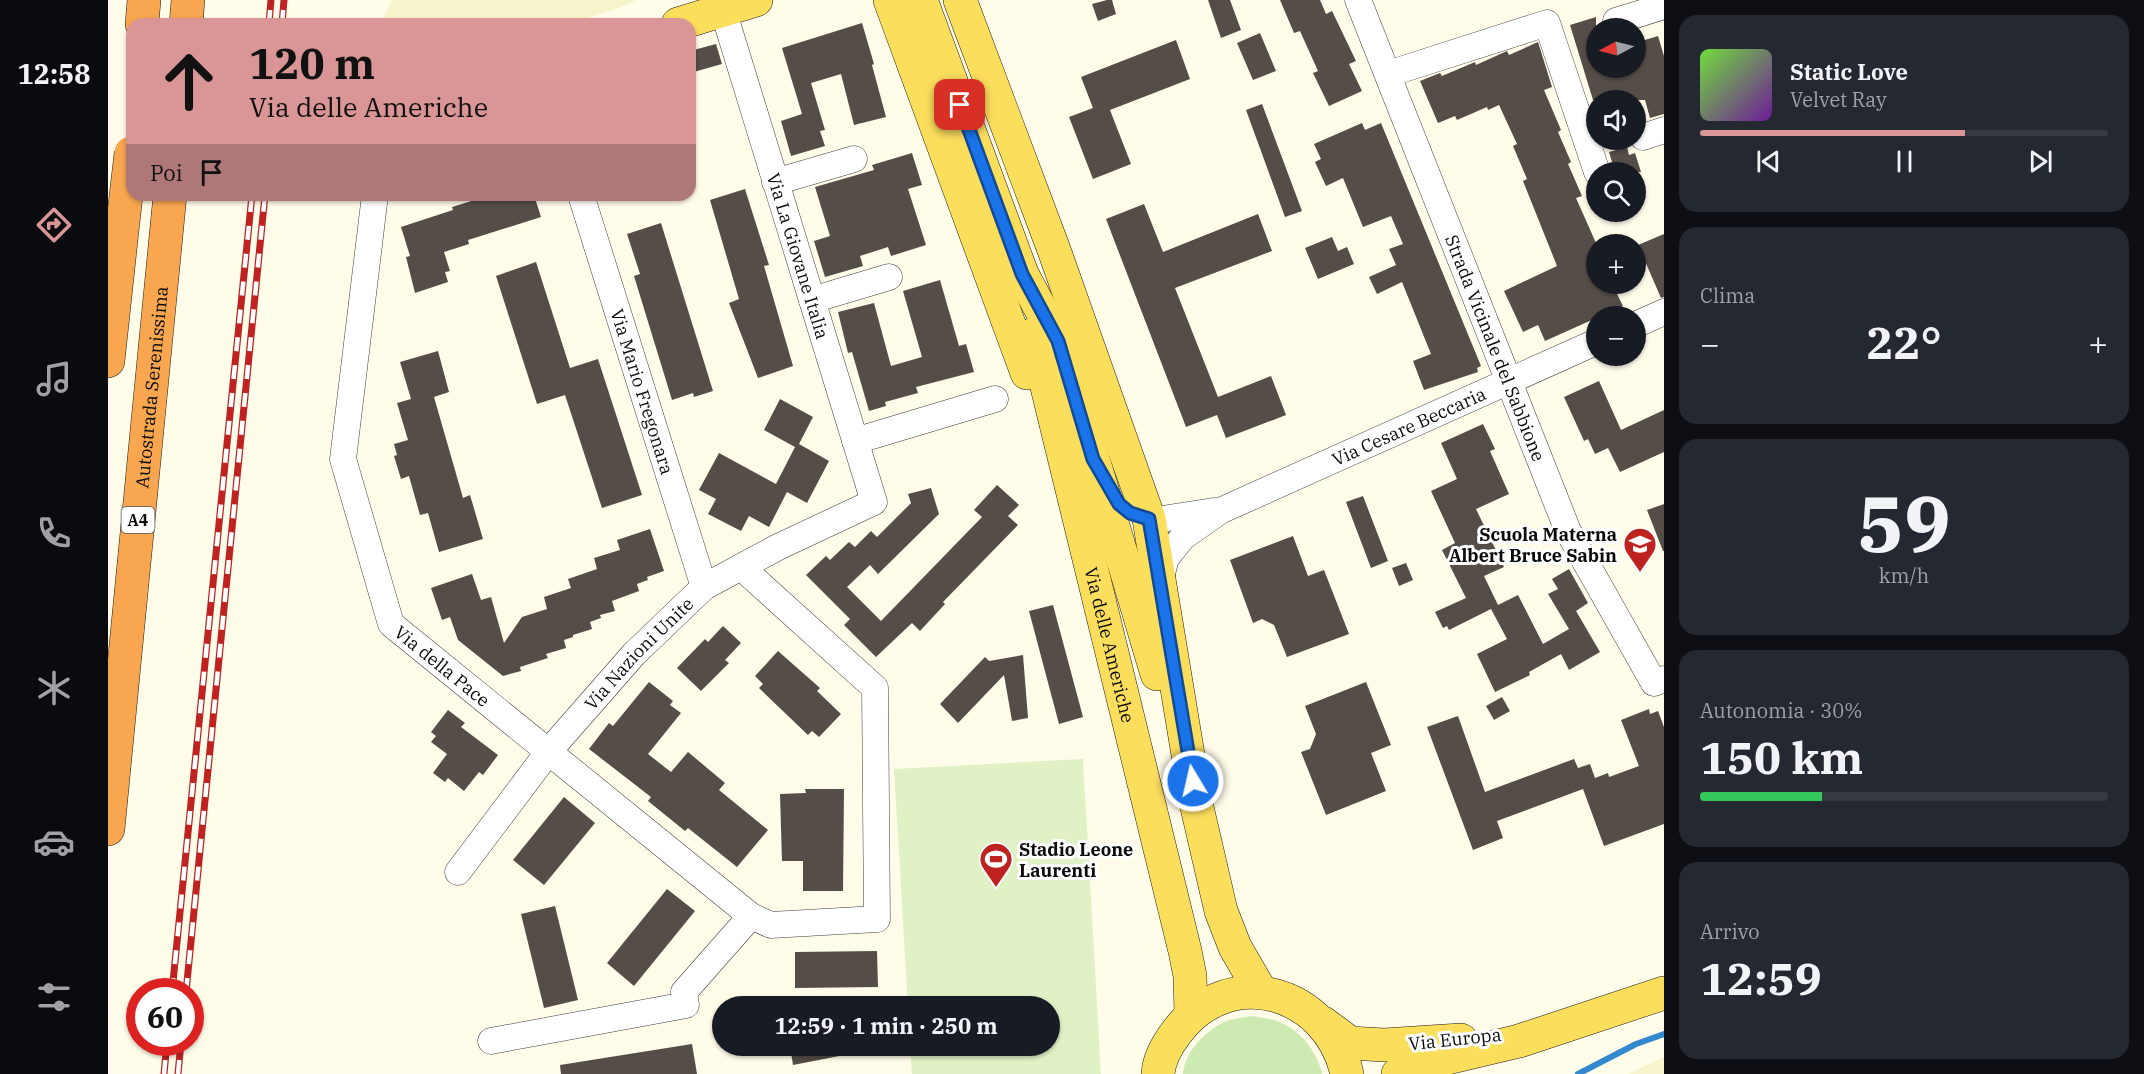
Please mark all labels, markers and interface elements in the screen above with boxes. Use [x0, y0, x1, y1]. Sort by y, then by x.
north arrow [1586, 18, 1646, 78]
map controls [1586, 18, 1646, 366]
text: 120 m [249, 36, 375, 91]
icon: ahead [150, 42, 228, 120]
text: 12:58 [18, 56, 90, 91]
text: Static Love [1790, 57, 1908, 86]
pin [934, 79, 985, 130]
text: Velvet Ray [1790, 86, 1887, 113]
icon: arrive [943, 88, 976, 121]
text: Via delle Americhe [249, 89, 488, 124]
button: sound [1586, 90, 1646, 150]
icon: previous [1752, 145, 1785, 178]
icon: pause [1888, 145, 1921, 178]
icon: next [2024, 145, 2057, 178]
icon: arrive [195, 156, 228, 189]
text: Poi [150, 158, 183, 187]
button: search [1586, 162, 1646, 222]
street label: Via La Giovane Italia [762, 170, 834, 342]
icon: directions [33, 204, 75, 246]
street label: Strada Vicinale del Sabbione [1440, 231, 1551, 464]
button: + [1586, 234, 1646, 294]
text: Clima [1700, 282, 1755, 309]
street label: Autostrada Serenissima [130, 285, 173, 489]
street label: Via Mario Fregonara [606, 306, 679, 477]
button: − [1586, 306, 1646, 366]
text: 22° [1866, 313, 1942, 371]
text: − [1700, 322, 1720, 365]
text: + [2088, 322, 2108, 365]
icon: music [33, 358, 75, 400]
street label: Via Cesare Beccaria [1328, 381, 1490, 471]
text: 59 [1857, 472, 1951, 573]
road number: A4 [122, 507, 154, 533]
icon: phone [33, 512, 75, 554]
place label: Scuola Materna Albert Bruce Sabin [1449, 523, 1617, 567]
school or university icon: Scuola Materna Albert Bruce Sabin [1622, 526, 1658, 573]
text: km/h [1879, 562, 1929, 589]
street label: Via delle Americhe [1080, 565, 1140, 725]
street label: Via Nazioni Unite [579, 592, 698, 714]
street label: Via della Pace [390, 620, 495, 711]
icon: climate [33, 667, 75, 709]
text: Autonomia · 30% [1700, 697, 1862, 724]
text: 150 km [1700, 728, 1863, 786]
position arrow [1161, 749, 1225, 813]
icon: car [33, 821, 75, 863]
place label: Stadio Leone Laurenti [1019, 838, 1133, 882]
sports icon: Stadio Leone Laurenti [978, 841, 1014, 888]
text: Arrivo [1700, 918, 1760, 945]
text: 12:59 [1700, 949, 1822, 1007]
icon: filters [33, 976, 75, 1018]
speed limit sign: 60 [126, 978, 204, 1056]
text: 12:59 · 1 min · 250 m [774, 1011, 998, 1040]
street label: Via Europa [1407, 1023, 1503, 1055]

